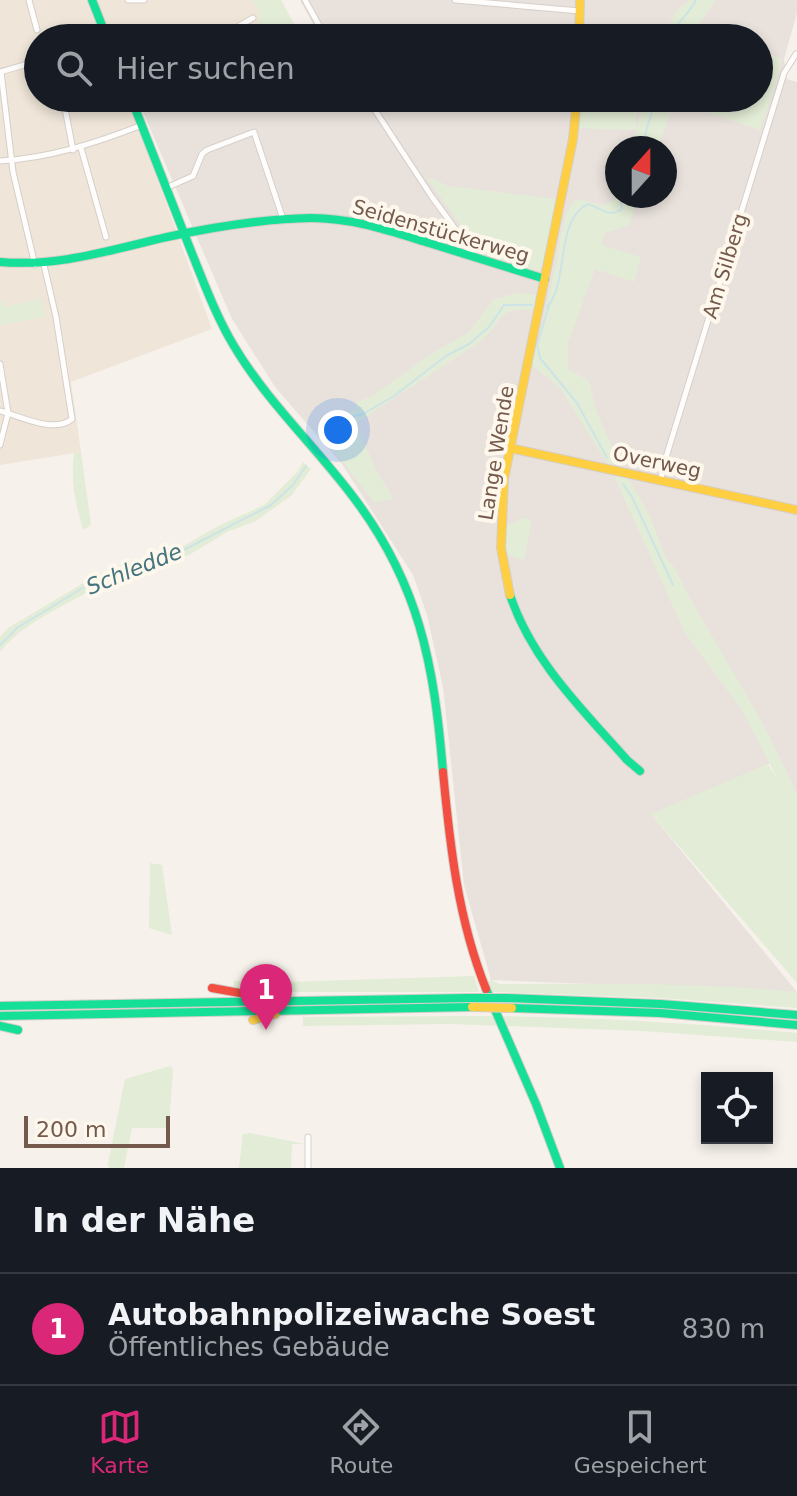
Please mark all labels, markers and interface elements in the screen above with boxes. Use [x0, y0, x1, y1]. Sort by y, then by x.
search box [24, 24, 773, 112]
icon: search [52, 46, 96, 90]
text: Hier suchen [116, 51, 295, 86]
north arrow [605, 136, 677, 208]
street label: Seidenstückerweg [350, 194, 532, 268]
street label: Am Silberg [698, 210, 752, 322]
street label: Lange Wende [474, 384, 518, 522]
your location [318, 410, 358, 450]
street label: Overweg [611, 441, 703, 483]
water label: Schledde [82, 538, 186, 600]
pin: 1 [240, 964, 292, 1030]
map controls [701, 1072, 773, 1144]
button: locate [701, 1072, 773, 1144]
scale bar [24, 1112, 170, 1148]
text: 200 m [36, 1117, 106, 1142]
text: In der Nähe [32, 1200, 255, 1240]
text: Autobahnpolizeiwache Soest [108, 1297, 595, 1332]
text: 1 [49, 1314, 67, 1344]
text: 830 m [682, 1314, 765, 1344]
text: Öffentliches Gebäude [108, 1332, 390, 1362]
tab: Karte [90, 1405, 149, 1478]
tab: Route [329, 1405, 393, 1478]
tab: Gespeichert [574, 1405, 707, 1478]

